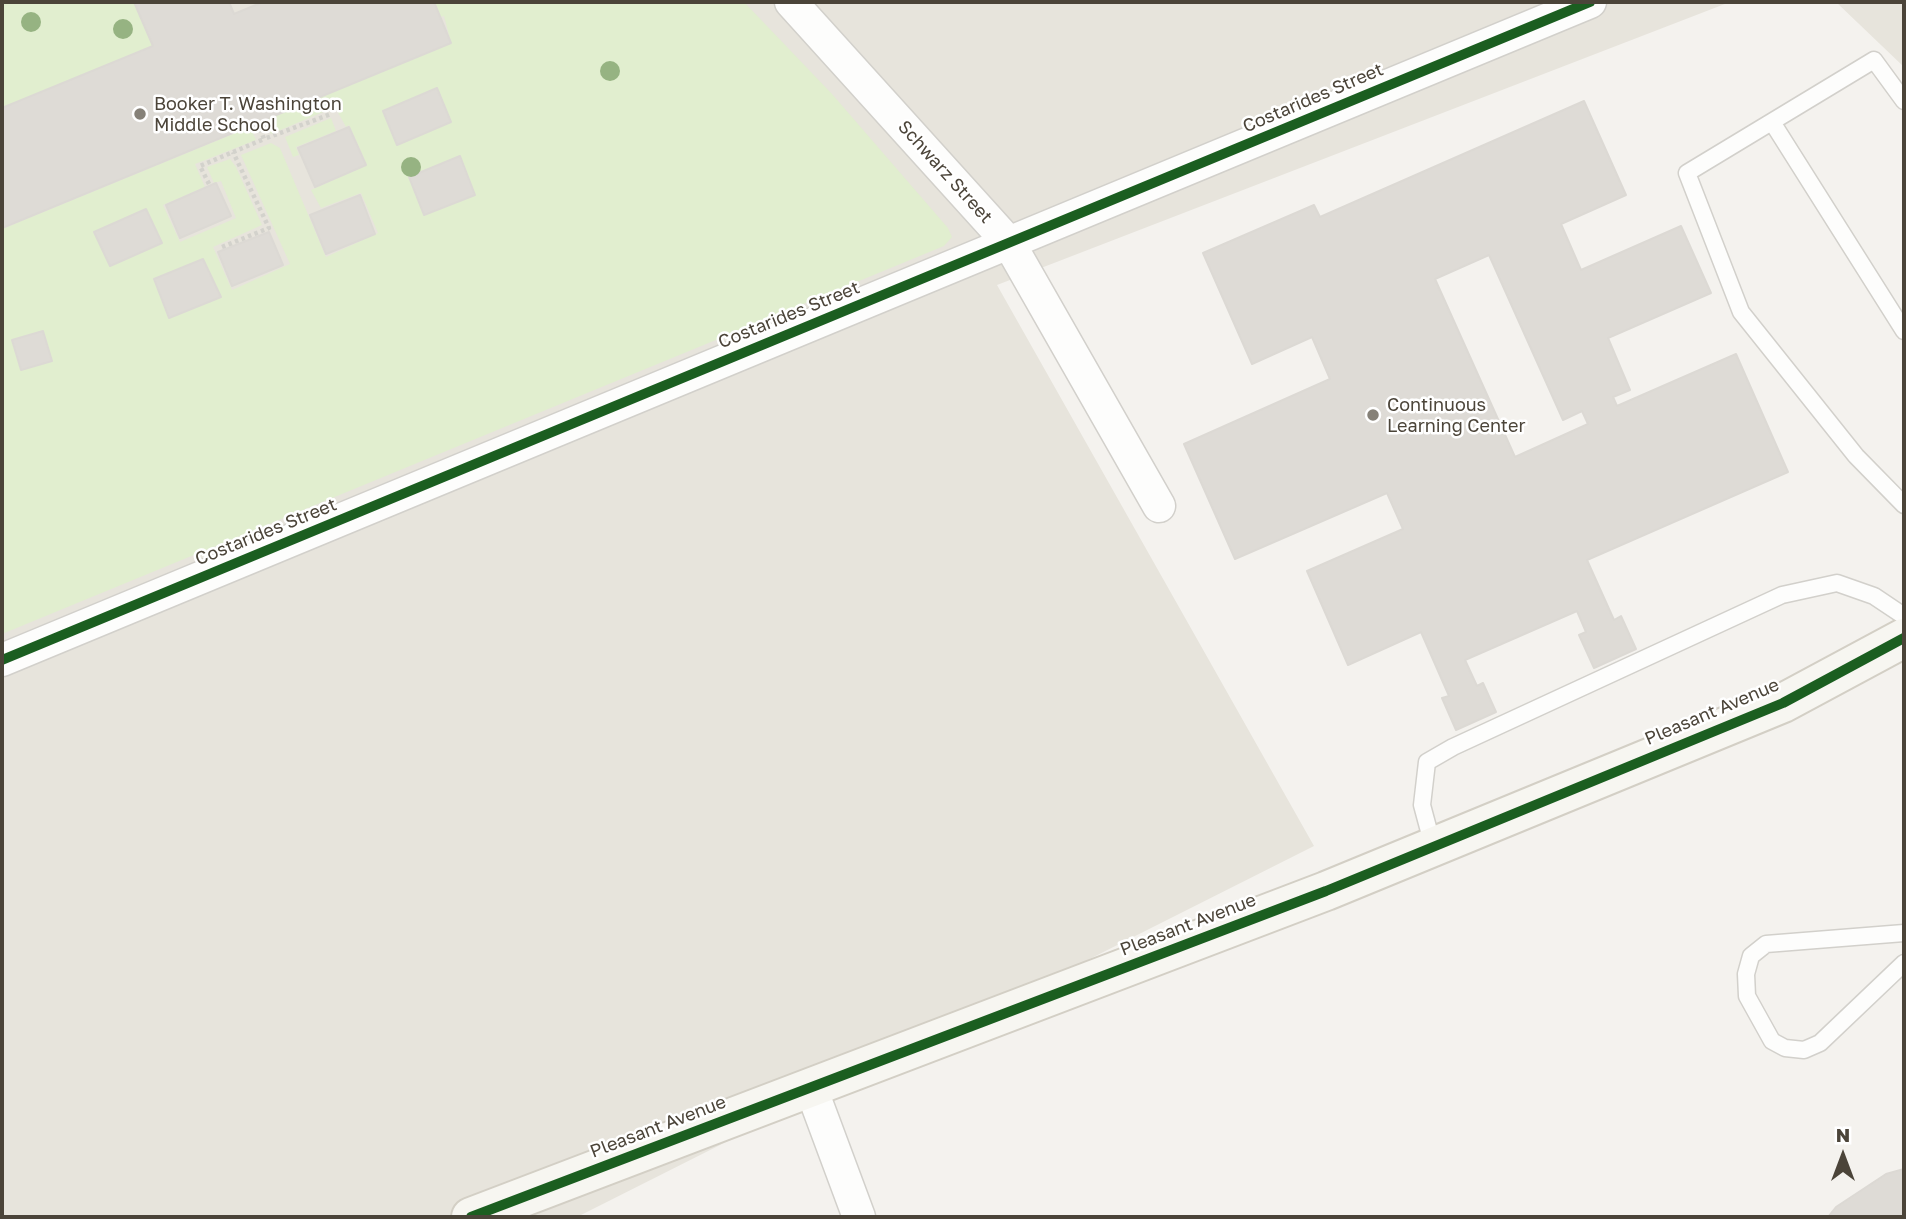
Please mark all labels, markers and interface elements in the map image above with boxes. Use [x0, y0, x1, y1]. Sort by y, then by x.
street label: Costarides Street [1239, 59, 1387, 137]
place label: Booker T. Washington Middle School [154, 93, 342, 136]
marker: Booker T. Washington Middle School [132, 106, 148, 122]
street label: Schwarz Street [893, 116, 997, 228]
street label: Costarides Street [715, 277, 863, 353]
place label: Continuous Learning Center [1387, 394, 1525, 436]
marker: Continuous Learning Center [1365, 407, 1381, 423]
street label: Costarides Street [192, 494, 340, 570]
street label: Pleasant Avenue [1642, 674, 1782, 750]
street label: Pleasant Avenue [1117, 889, 1259, 961]
street label: Pleasant Avenue [587, 1091, 729, 1163]
north arrow [1808, 1121, 1878, 1191]
text: N [1836, 1123, 1850, 1146]

